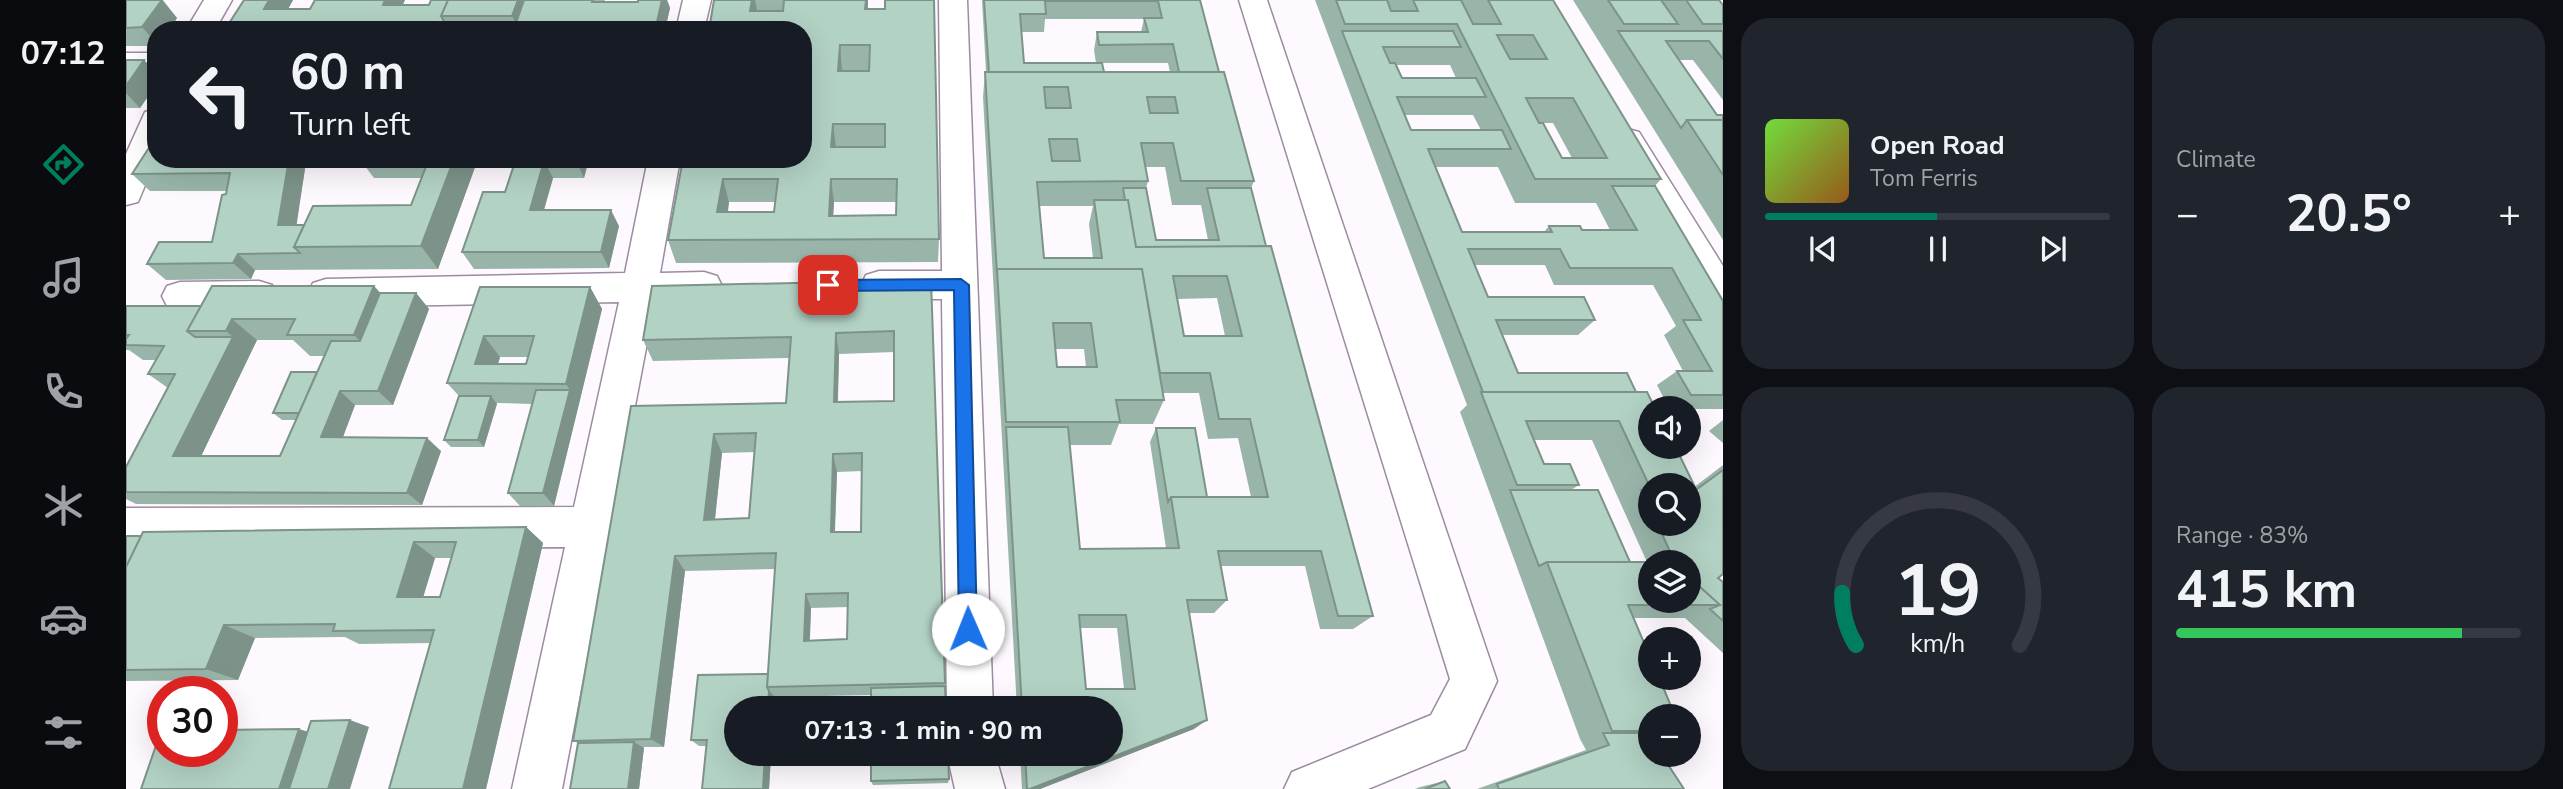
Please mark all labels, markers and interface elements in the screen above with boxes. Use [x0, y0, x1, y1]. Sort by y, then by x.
text: 07:12 [21, 32, 105, 75]
text: 60 m [290, 39, 405, 106]
icon: left [175, 49, 266, 140]
text: Turn left [290, 103, 410, 146]
text: Open Road [1870, 128, 2005, 163]
icon: directions [39, 140, 88, 189]
text: Climate [2176, 144, 2256, 175]
text: Tom Ferris [1870, 163, 1978, 194]
text: 20.5° [2285, 178, 2412, 249]
text: − [2176, 189, 2199, 240]
text: + [2498, 189, 2521, 240]
icon: previous [1804, 230, 1842, 268]
icon: pause [1919, 230, 1957, 268]
icon: next [2034, 230, 2072, 268]
icon: music [39, 253, 88, 302]
pin [798, 255, 858, 315]
icon: arrive [809, 266, 847, 304]
icon: phone [39, 367, 88, 416]
map controls [1638, 396, 1701, 767]
button: sound [1638, 396, 1701, 459]
button: search [1638, 473, 1701, 536]
icon: climate [39, 481, 88, 530]
text: Range · 83% [2176, 520, 2308, 551]
text: 19 [1894, 541, 1981, 641]
button: layers [1638, 550, 1701, 613]
text: 415 km [2176, 554, 2357, 625]
position arrow [931, 592, 1005, 666]
icon: car [39, 594, 88, 643]
button: + [1638, 627, 1701, 690]
text: km/h [1910, 627, 1965, 661]
speed limit sign: 30 [147, 676, 238, 767]
button: − [1638, 704, 1701, 767]
icon: filters [39, 708, 88, 757]
text: 07:13 · 1 min · 90 m [804, 713, 1043, 748]

